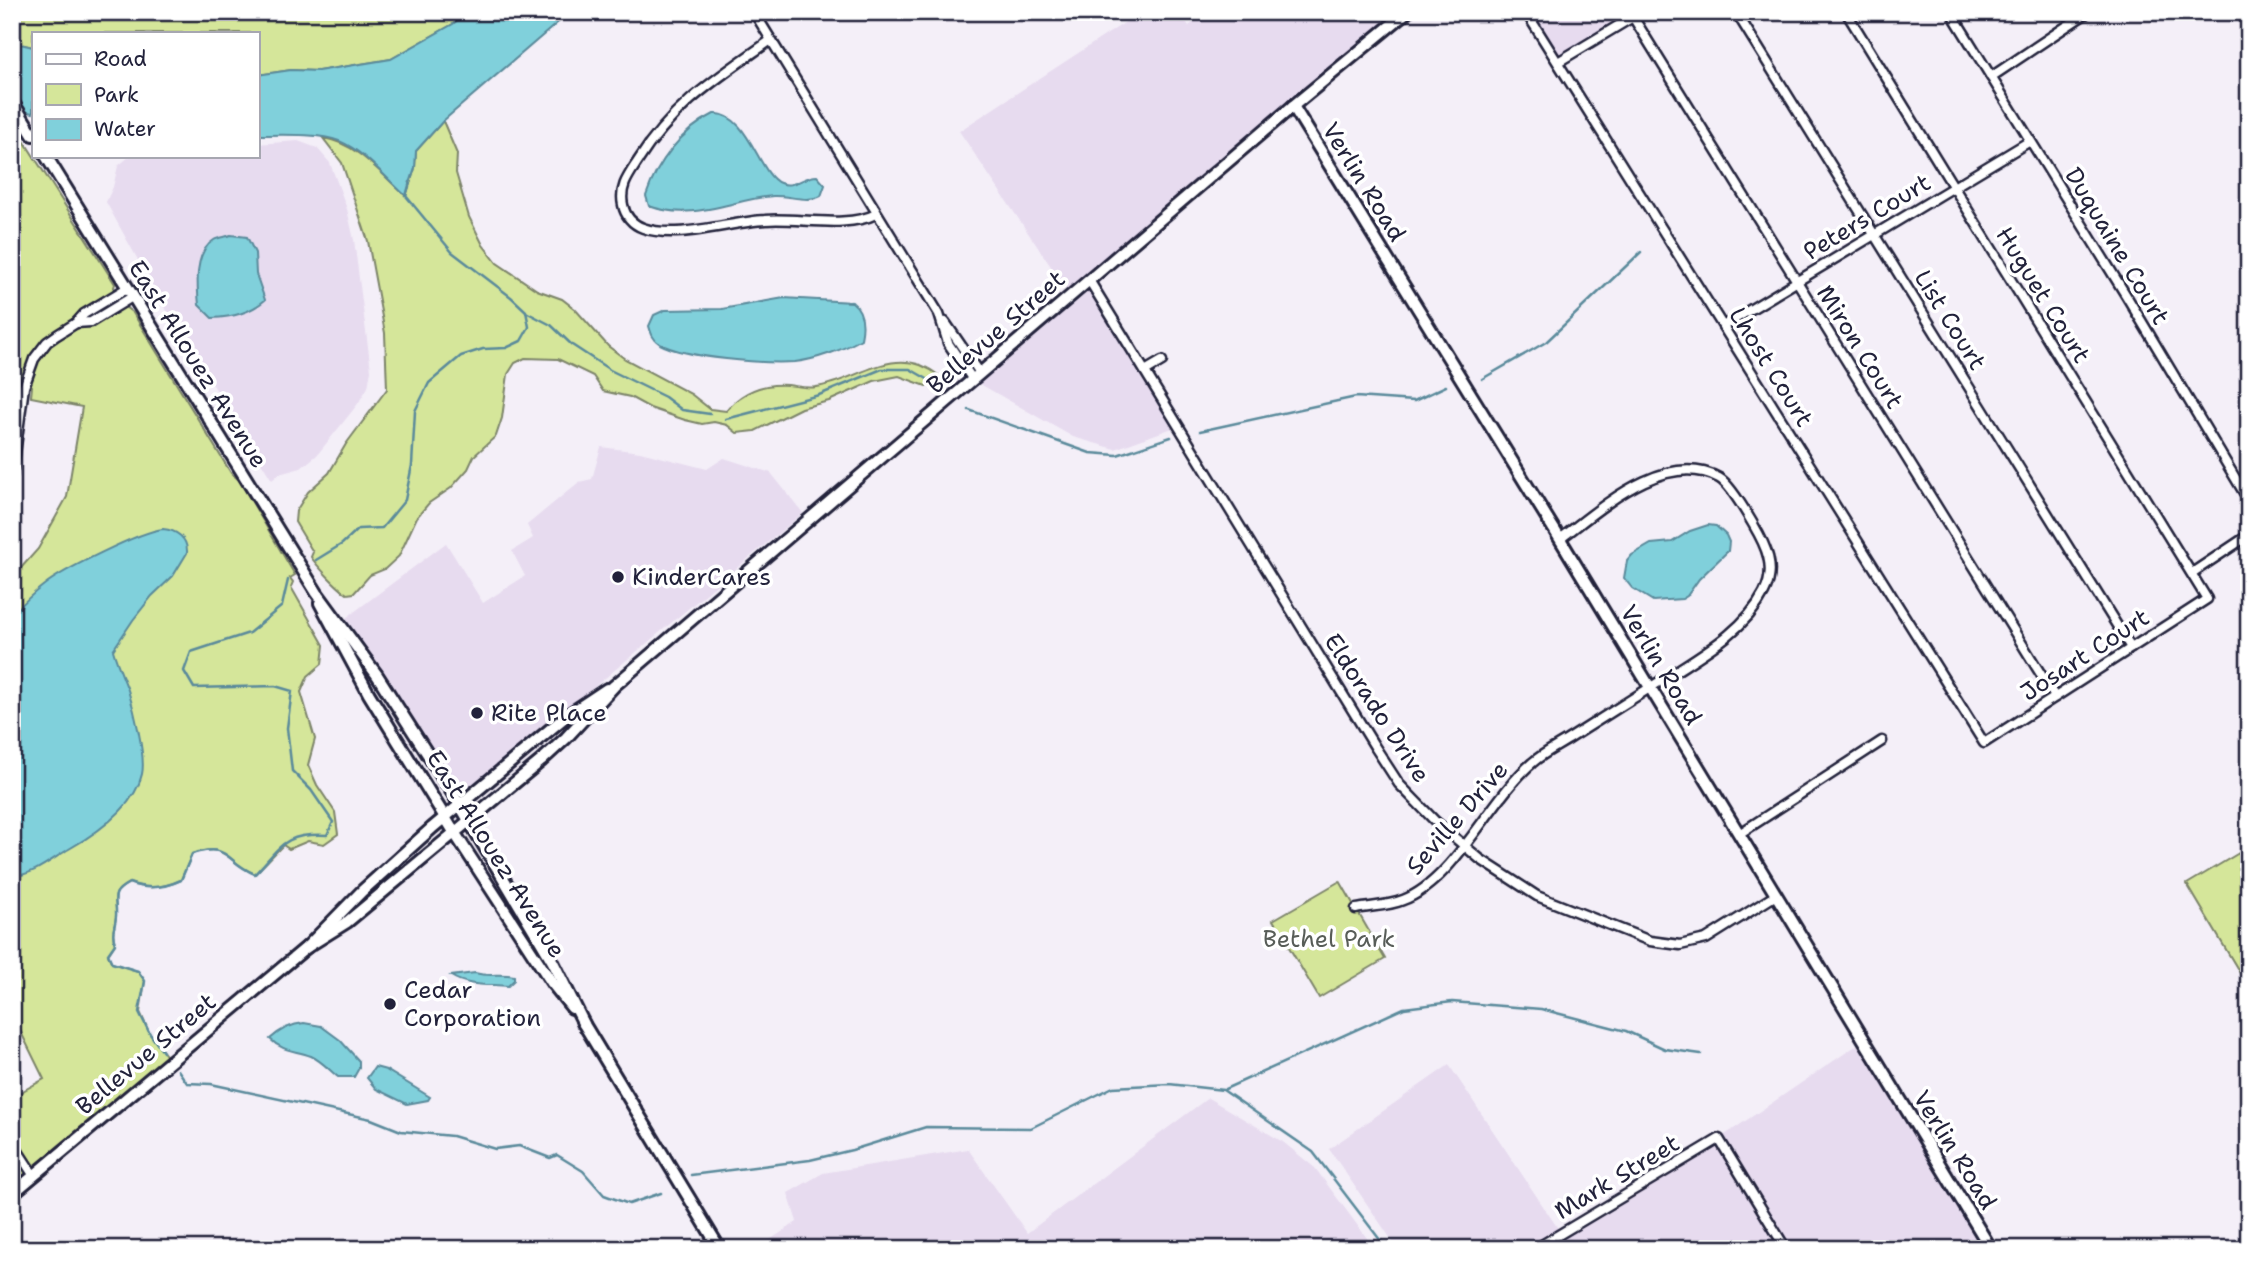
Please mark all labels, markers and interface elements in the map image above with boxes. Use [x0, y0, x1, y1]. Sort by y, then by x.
legend [32, 32, 259, 158]
text: Road [94, 45, 147, 73]
text: Park [94, 81, 139, 109]
text: Water [94, 115, 156, 143]
street label: Verlin Road [1315, 116, 1413, 248]
street label: Duquaine Court [2057, 161, 2177, 331]
street label: Peters Court [1797, 166, 1937, 268]
street label: Huguet Court [1988, 221, 2098, 369]
street label: East Allouez Avenue [121, 254, 275, 474]
street label: Bellevue Street [920, 263, 1072, 401]
street label: List Court [1907, 264, 1993, 376]
street label: Miron Court [1809, 279, 1911, 415]
street label: Lhost Court [1722, 301, 1820, 433]
place label: KinderCares [632, 561, 771, 593]
marker: KinderCares [610, 569, 626, 585]
street label: Verlin Road [1613, 599, 1709, 731]
street label: Josart Court [2015, 601, 2155, 709]
street label: Eldorado Drive [1317, 627, 1437, 789]
place label: Rite Place [491, 697, 607, 729]
marker: Rite Place [469, 705, 485, 721]
street label: East Allouez Avenue [419, 744, 573, 964]
street label: Seville Drive [1399, 755, 1515, 881]
park label: Bethel Park [1263, 923, 1395, 955]
place label: Cedar Corporation [404, 974, 541, 1034]
street label: Bellevue Street [69, 986, 223, 1122]
marker: Cedar Corporation [382, 996, 398, 1012]
street label: Verlin Road [1906, 1084, 2004, 1216]
street label: Mark Street [1549, 1127, 1685, 1227]

